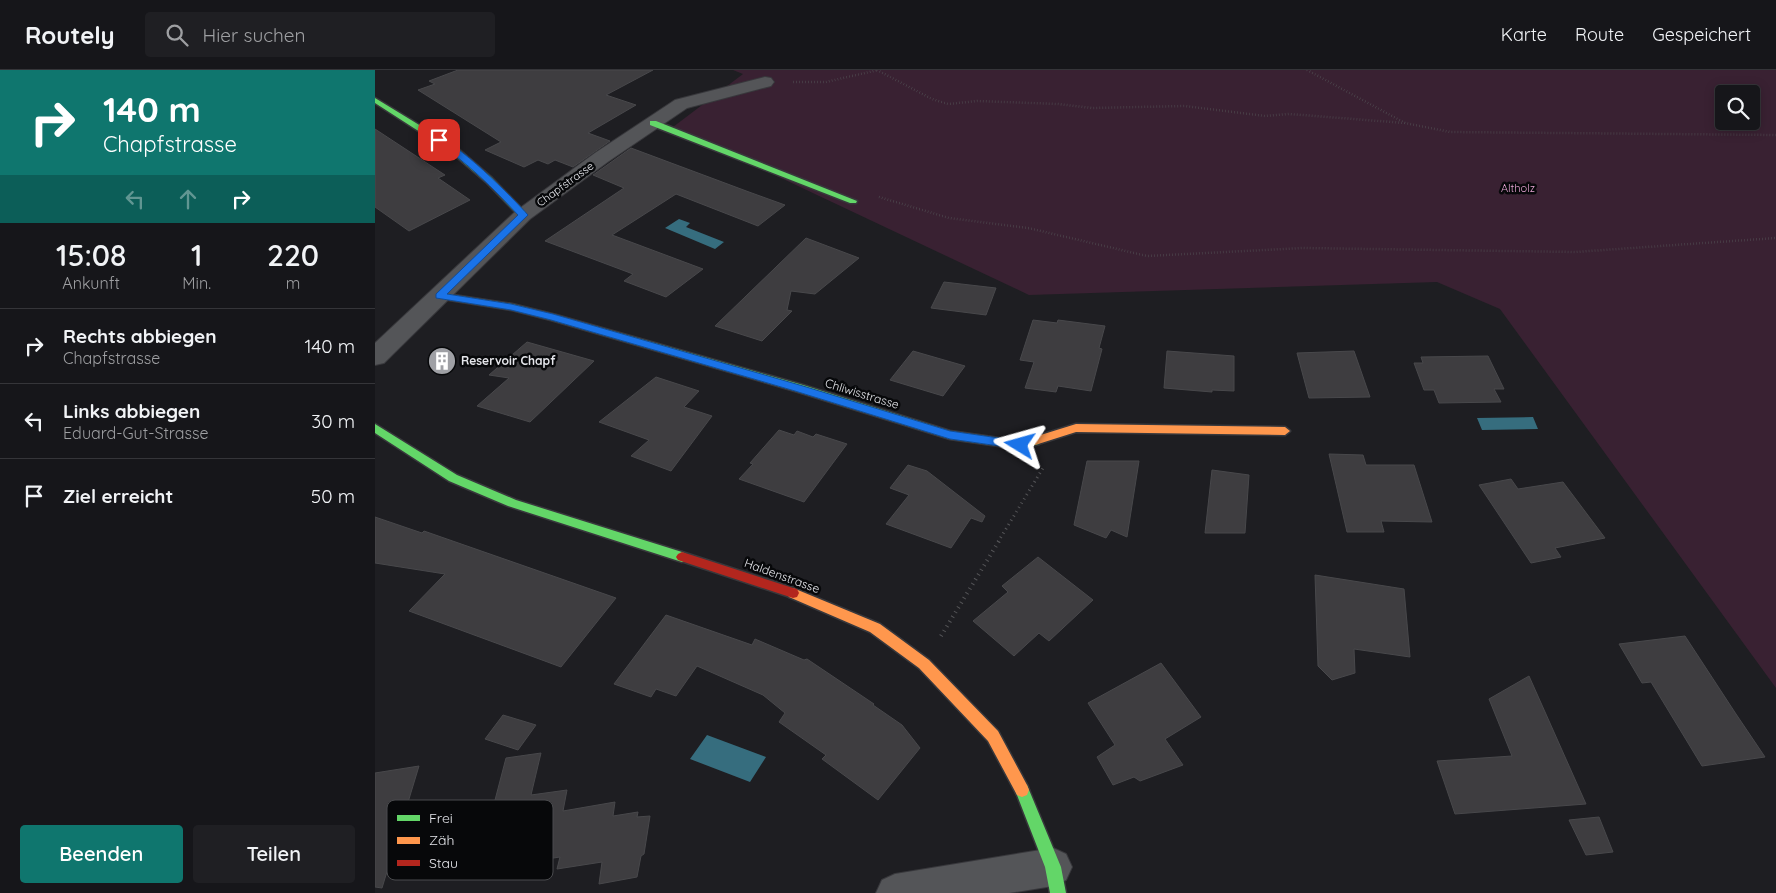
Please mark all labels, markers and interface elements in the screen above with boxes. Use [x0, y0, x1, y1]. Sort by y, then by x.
search box [145, 12, 495, 57]
text: Routely [25, 20, 115, 50]
icon: search [163, 21, 191, 49]
text: Hier suchen [203, 23, 306, 47]
text: Karte [1501, 23, 1547, 46]
text: Route [1575, 23, 1624, 46]
text: Gespeichert [1652, 23, 1751, 46]
map controls [1715, 85, 1760, 130]
button: search [1715, 85, 1760, 130]
text: 140 m [103, 87, 201, 131]
icon: right [20, 90, 85, 155]
pin [418, 119, 460, 161]
icon: arrive [425, 126, 453, 154]
text: Chapfstrasse [103, 130, 237, 158]
street label: Chapfstrasse [534, 159, 596, 209]
park label: Altholz [1501, 181, 1535, 195]
icon: left [121, 185, 149, 213]
icon: ahead [174, 185, 202, 213]
icon: right [227, 185, 255, 213]
text: 15:08 [56, 236, 126, 274]
text: 1 [191, 236, 202, 274]
text: 220 [267, 236, 319, 274]
text: Ankunft [62, 273, 120, 293]
text: Min. [182, 273, 211, 293]
text: m [286, 273, 300, 293]
text: Rechts abbiegen [63, 324, 216, 348]
icon: right [20, 332, 48, 360]
text: 140 m [304, 334, 355, 358]
building icon: Reservoir Chapf [427, 346, 457, 376]
text: Chapfstrasse [63, 348, 160, 368]
place label: Reservoir Chapf [461, 353, 556, 368]
street label: Chliwisstrasse [823, 375, 901, 412]
text: Links abbiegen [63, 399, 200, 423]
icon: left [20, 407, 48, 435]
text: 30 m [311, 409, 355, 433]
position arrow [993, 418, 1045, 470]
text: Eduard-Gut-Strasse [63, 423, 209, 443]
icon: arrive [20, 482, 48, 510]
text: Ziel erreicht [63, 484, 173, 508]
text: 50 m [311, 484, 355, 508]
street label: Haldenstrasse [742, 555, 822, 596]
legend [387, 800, 553, 880]
text: Frei [429, 809, 453, 827]
button: Beenden [20, 825, 183, 883]
button: Teilen [193, 825, 355, 883]
text: Zäh [429, 831, 454, 849]
text: Stau [429, 854, 458, 872]

